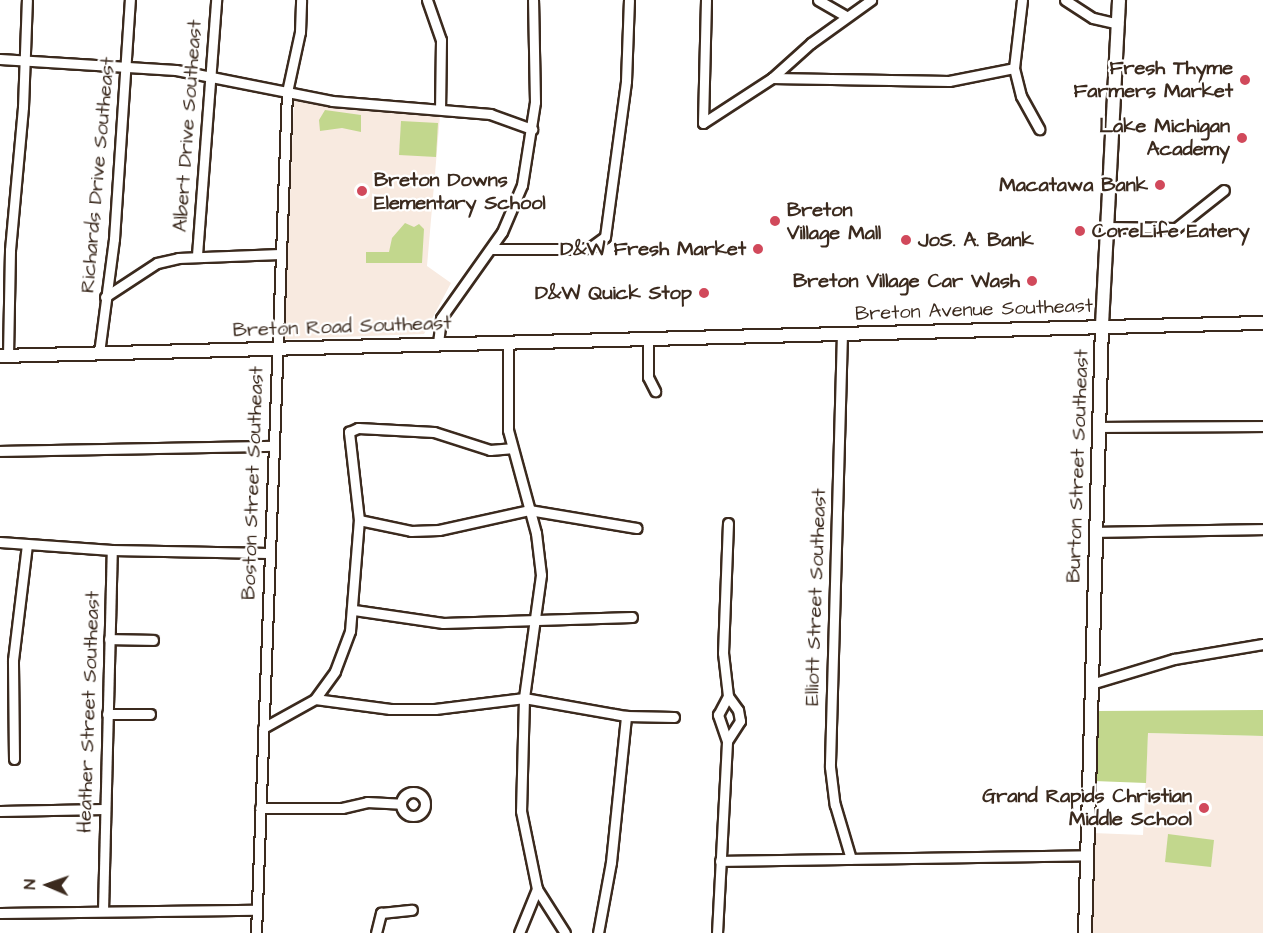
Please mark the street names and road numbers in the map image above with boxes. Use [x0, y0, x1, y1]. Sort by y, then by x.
street label: Albert Drive Southeast [169, 19, 207, 233]
street label: Richards Drive Southeast [76, 56, 120, 294]
street label: Breton Avenue Southeast [855, 294, 1093, 326]
street label: Breton Road Southeast [232, 311, 452, 343]
street label: Burton Street Southeast [1062, 349, 1094, 583]
street label: Boston Street Southeast [237, 366, 269, 600]
street label: Elliott Street Southeast [800, 488, 832, 706]
street label: Heather Street Southeast [73, 591, 105, 833]

